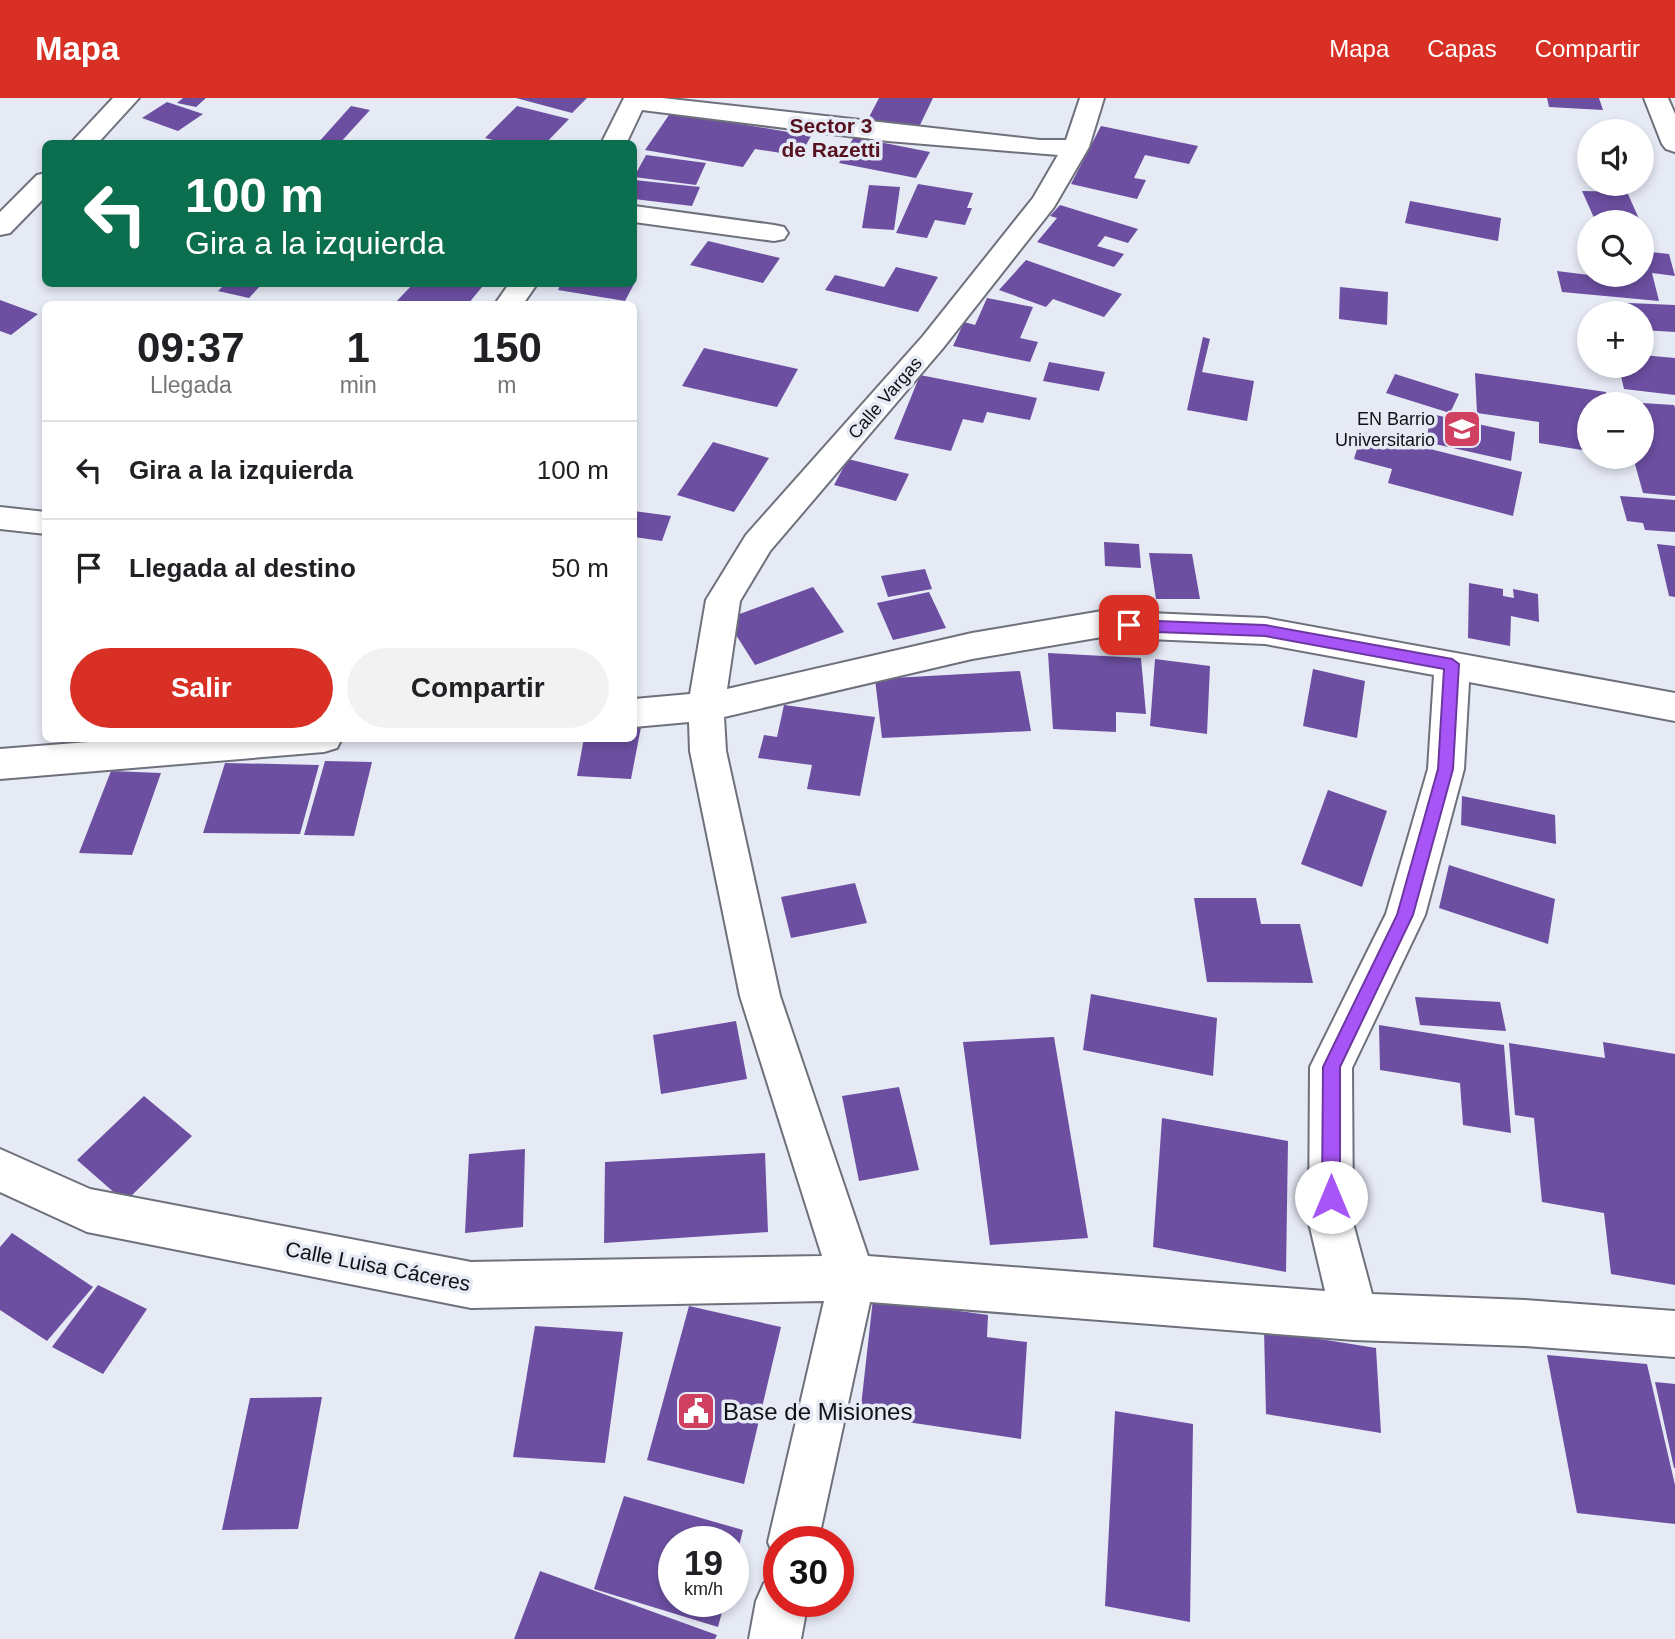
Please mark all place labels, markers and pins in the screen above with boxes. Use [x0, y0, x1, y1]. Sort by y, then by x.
school or university icon: EN Barrio Universitario [1441, 408, 1483, 450]
place label: EN Barrio Universitario [1335, 409, 1435, 450]
pin [1099, 595, 1159, 655]
public building icon: Base de Misiones [675, 1390, 717, 1432]
place label: Base de Misiones [723, 1398, 912, 1425]

